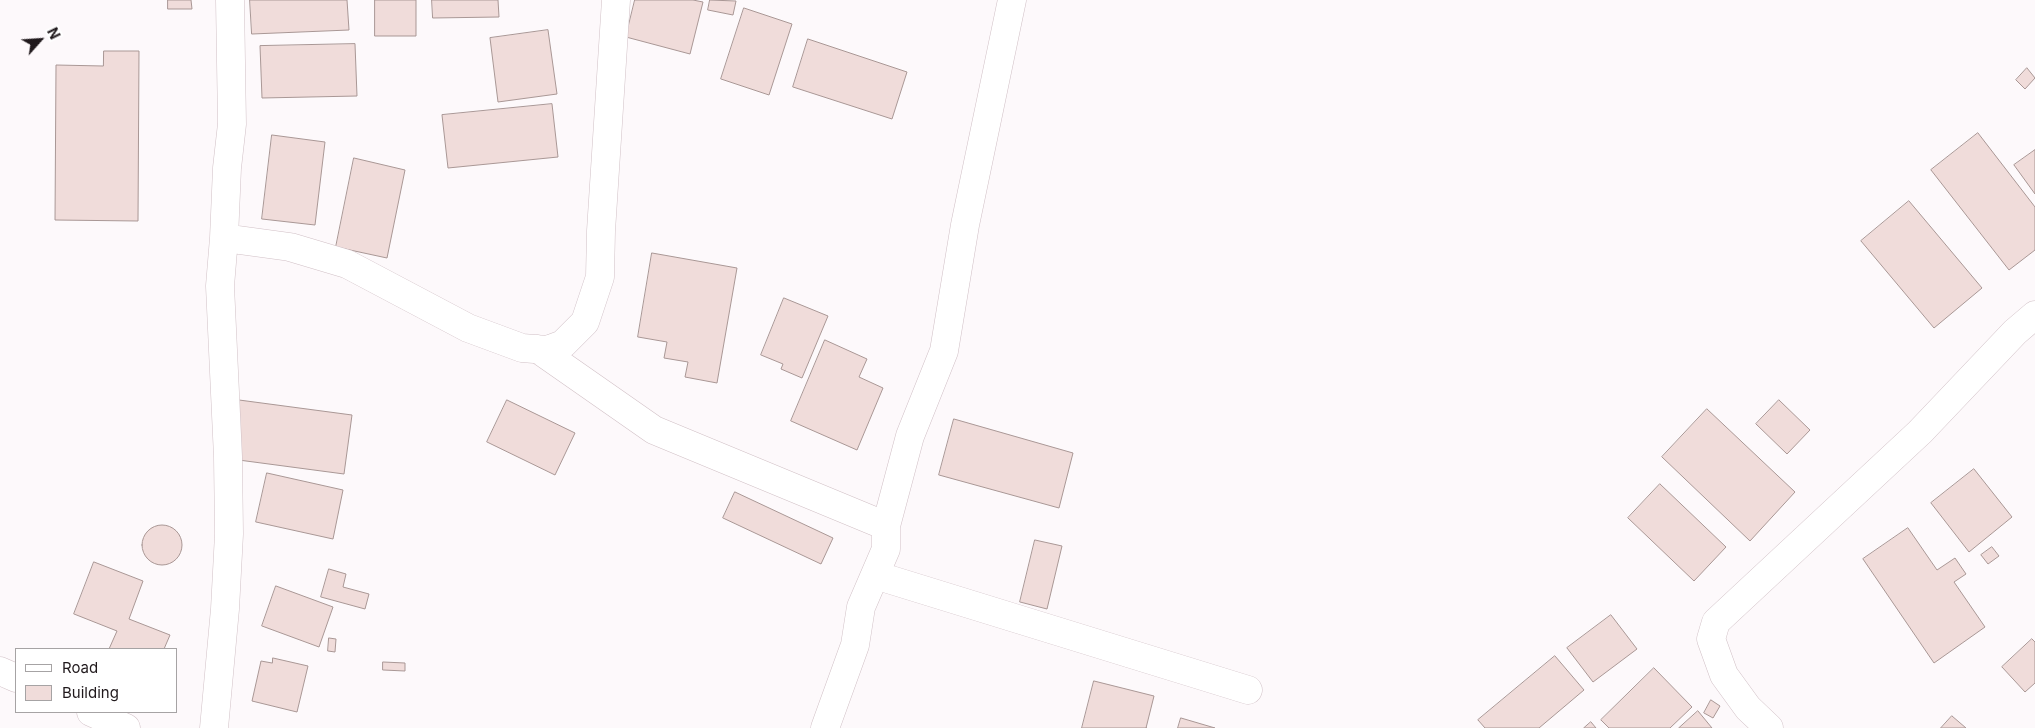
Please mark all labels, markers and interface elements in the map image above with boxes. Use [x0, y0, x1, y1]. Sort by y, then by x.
north arrow [15, 15, 65, 65]
text: N [44, 25, 64, 42]
legend [15, 648, 178, 713]
text: Road [62, 658, 98, 677]
text: Building [62, 683, 119, 702]

